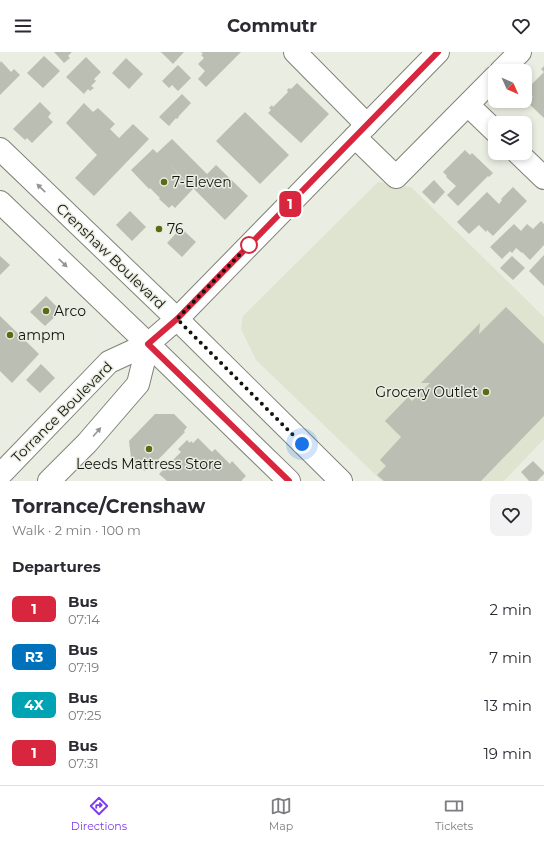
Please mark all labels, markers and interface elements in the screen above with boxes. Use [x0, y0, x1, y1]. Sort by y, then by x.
icon: menu [12, 15, 34, 37]
text: Commutr [227, 15, 317, 37]
icon: heart [510, 15, 532, 37]
north arrow [488, 64, 532, 108]
map controls [488, 64, 532, 160]
button: layers [488, 116, 532, 160]
place label: 7-Eleven [172, 173, 232, 191]
marker: 7-Eleven [159, 177, 169, 187]
one-way arrow [36, 184, 46, 193]
line badge: 1 [277, 191, 303, 217]
text: 1 [287, 195, 293, 213]
street label: Crenshaw Boulevard [53, 199, 169, 313]
place label: 76 [167, 220, 184, 238]
marker: 76 [154, 224, 164, 234]
unlabelled marker [240, 236, 258, 254]
one-way arrow [58, 258, 69, 267]
place label: Arco [54, 302, 86, 320]
marker: Arco [41, 306, 51, 316]
place label: ampm [18, 326, 65, 344]
marker: ampm [5, 330, 15, 340]
street label: Torrance Boulevard [8, 358, 116, 466]
place label: Grocery Outlet [375, 383, 478, 401]
marker: Grocery Outlet [481, 387, 491, 397]
one-way arrow [92, 427, 101, 436]
your location [292, 434, 312, 454]
marker: Leeds Mattress Store [144, 444, 154, 454]
place label: Leeds Mattress Store [76, 455, 222, 473]
button: heart [490, 494, 532, 536]
text: Torrance/Crenshaw [12, 495, 205, 518]
text: Walk · 2 min · 100 m [12, 522, 141, 538]
text: Departures [12, 557, 101, 576]
text: Bus [68, 592, 98, 611]
text: 1 [31, 600, 37, 618]
text: 2 min [489, 600, 532, 619]
text: 07:14 [68, 611, 100, 627]
text: Bus [68, 640, 98, 659]
text: R3 [25, 648, 43, 666]
text: 7 min [489, 648, 532, 667]
text: 07:19 [68, 659, 99, 675]
text: Bus [68, 688, 98, 707]
text: 4X [24, 696, 44, 714]
text: 13 min [484, 696, 532, 715]
text: 07:25 [68, 707, 101, 723]
text: Bus [68, 736, 98, 755]
text: 1 [31, 744, 37, 762]
text: 19 min [483, 744, 532, 763]
text: 07:31 [68, 755, 99, 771]
tab: Directions [71, 795, 127, 833]
tab: Map [269, 795, 293, 833]
tab: Tickets [435, 795, 473, 833]

